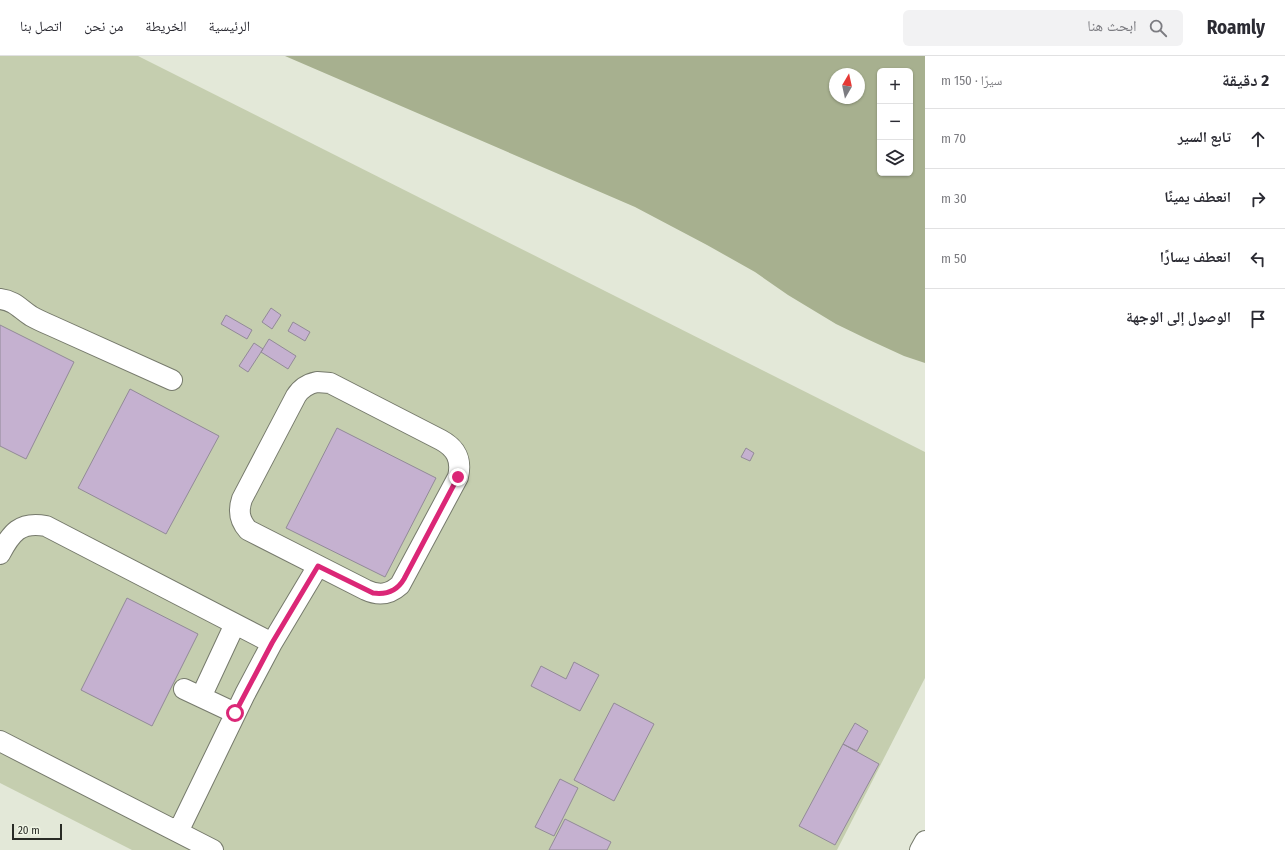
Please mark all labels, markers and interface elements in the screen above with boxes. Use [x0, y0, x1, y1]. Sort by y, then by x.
search box [903, 10, 1183, 46]
text: Roamly [1207, 16, 1265, 39]
text: ابحث هنا [1087, 17, 1137, 35]
icon: search [1147, 17, 1169, 39]
text: اتصل بنا [20, 18, 62, 35]
text: من نحن [84, 18, 123, 35]
text: الخريطة [145, 18, 187, 35]
text: الرئيسية [209, 18, 250, 35]
north arrow [829, 68, 865, 104]
map controls [877, 68, 913, 176]
button: + [877, 68, 913, 104]
text: 2 دقيقة [1222, 70, 1269, 91]
text: سيرًا · 150 m [941, 73, 1002, 88]
button: − [877, 104, 913, 140]
text: تابع السير [1178, 128, 1231, 146]
icon: ahead [1247, 128, 1269, 150]
text: 70 m [941, 131, 966, 146]
button: layers [877, 140, 913, 176]
text: انعطف يمينًا [1164, 188, 1231, 206]
icon: right [1247, 188, 1269, 210]
text: 30 m [941, 191, 967, 206]
text: انعطف يسارًا [1160, 248, 1231, 266]
icon: left [1247, 248, 1269, 270]
text: 50 m [941, 251, 967, 266]
text: الوصول إلى الوجهة [1126, 308, 1231, 326]
icon: arrive [1247, 308, 1269, 330]
route end [449, 468, 467, 486]
route start [226, 704, 244, 722]
scale bar [12, 822, 62, 841]
text: 20 m [18, 824, 40, 837]

